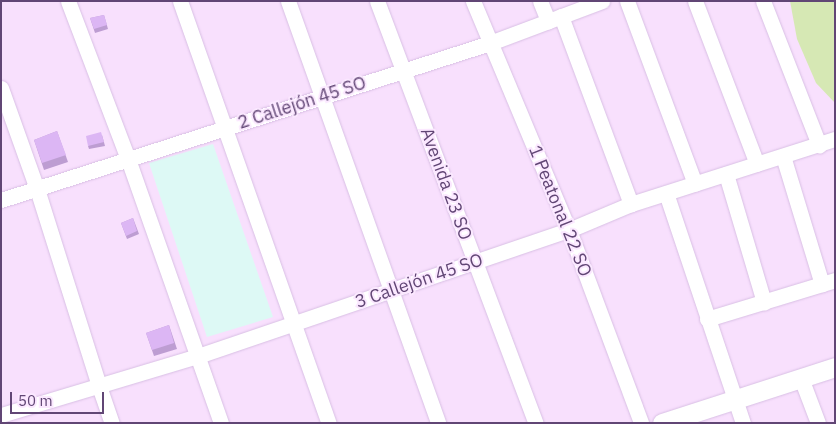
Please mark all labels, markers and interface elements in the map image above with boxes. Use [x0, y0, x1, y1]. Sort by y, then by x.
street label: 2 Callejón 45 SO [235, 72, 369, 134]
street label: Avenida 23 SO [416, 125, 476, 243]
street label: 1 Peatonal 22 SO [524, 142, 596, 280]
street label: 3 Callejón 45 SO [352, 249, 486, 313]
scale bar [12, 382, 106, 414]
text: 50 m [18, 391, 53, 410]

